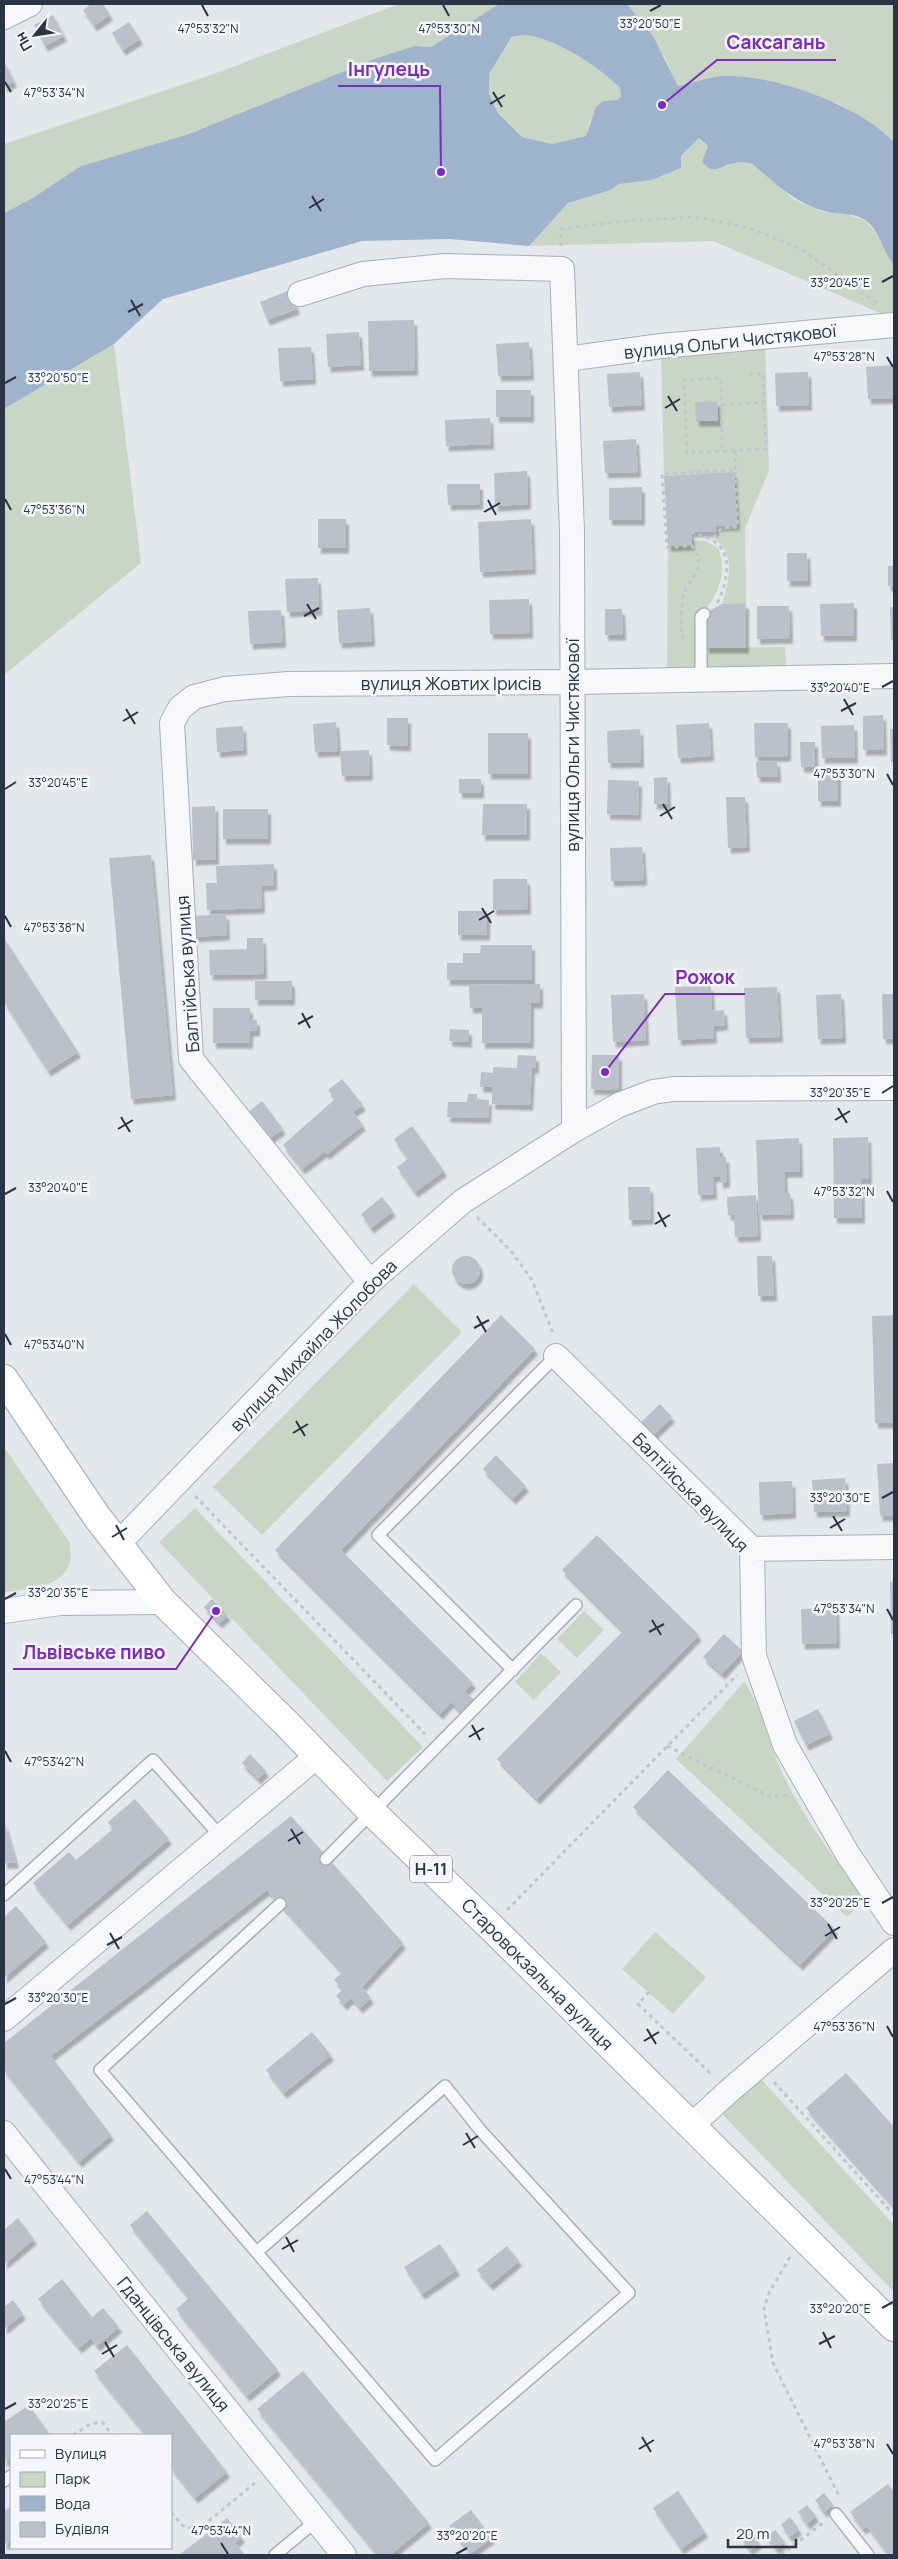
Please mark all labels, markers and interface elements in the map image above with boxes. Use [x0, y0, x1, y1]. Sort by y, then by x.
north arrow [10, 10, 60, 60]
text: 33°20'50"E [619, 15, 681, 32]
text: 47°53'32"N [177, 20, 239, 37]
text: 47°53'30"N [418, 20, 480, 37]
callout: Саксагань [717, 26, 836, 60]
text: Пн [10, 29, 36, 55]
text: Саксагань [726, 29, 826, 55]
callout: Інгулець [338, 52, 440, 86]
text: Інгулець [348, 56, 430, 82]
text: 47°53'34"N [24, 84, 84, 101]
text: 33°20'45"E [810, 274, 870, 291]
street label: вулиця Ольги Чистякової [623, 318, 838, 364]
text: 47°53'28"N [813, 348, 875, 365]
text: 33°20'50"E [27, 369, 89, 386]
text: 47°53'36"N [23, 501, 85, 518]
street label: вулиця Ольги Чистякової [560, 637, 584, 852]
street label: вулиця Жовтих Ірисів [361, 671, 542, 695]
text: 33°20'40"E [810, 679, 870, 696]
text: 47°53'30"N [813, 765, 875, 782]
text: 33°20'45"E [28, 774, 88, 791]
street label: Балтійська вулиця [170, 895, 204, 1053]
text: 47°53'38"N [23, 919, 85, 936]
callout: Рожок [665, 960, 745, 994]
text: Рожок [675, 964, 736, 990]
text: 33°20'35"E [810, 1084, 870, 1101]
text: 33°20'40"E [28, 1179, 88, 1196]
text: 47°53'32"N [813, 1183, 875, 1200]
street label: вулиця Михайла Жолобова [224, 1254, 402, 1436]
text: 47°53'40"N [24, 1336, 84, 1353]
street label: Балтійська вулиця [628, 1427, 754, 1557]
text: 33°20'30"E [810, 1489, 871, 1506]
text: 33°20'35"E [28, 1584, 88, 1601]
text: 47°53'34"N [814, 1600, 874, 1617]
callout: Львівське пиво [13, 1635, 176, 1669]
text: Львівське пиво [22, 1639, 166, 1665]
text: 47°53'42"N [24, 1753, 84, 1770]
road number: Н-11 [410, 1856, 452, 1882]
street label: Старовокзальна вулиця [457, 1893, 619, 2055]
text: 33°20'25"E [810, 1894, 871, 1911]
text: 33°20'30"E [28, 1989, 89, 2006]
text: 47°53'36"N [813, 2018, 875, 2035]
text: 47°53'44"N [24, 2171, 84, 2188]
street label: Гданцівська вулиця [112, 2272, 236, 2416]
text: 33°20'20"E [809, 2300, 871, 2317]
text: 33°20'25"E [28, 2395, 89, 2412]
legend [10, 2434, 172, 2549]
text: 47°53'38"N [813, 2435, 875, 2452]
text: Вулиця [55, 2443, 107, 2464]
text: Парк [55, 2468, 91, 2489]
text: Вода [55, 2493, 90, 2514]
scale bar [728, 2516, 796, 2548]
text: Будівля [55, 2518, 109, 2539]
text: 47°53'44"N [191, 2522, 251, 2539]
text: 20 m [736, 2523, 769, 2544]
text: 33°20'20"E [436, 2527, 498, 2544]

